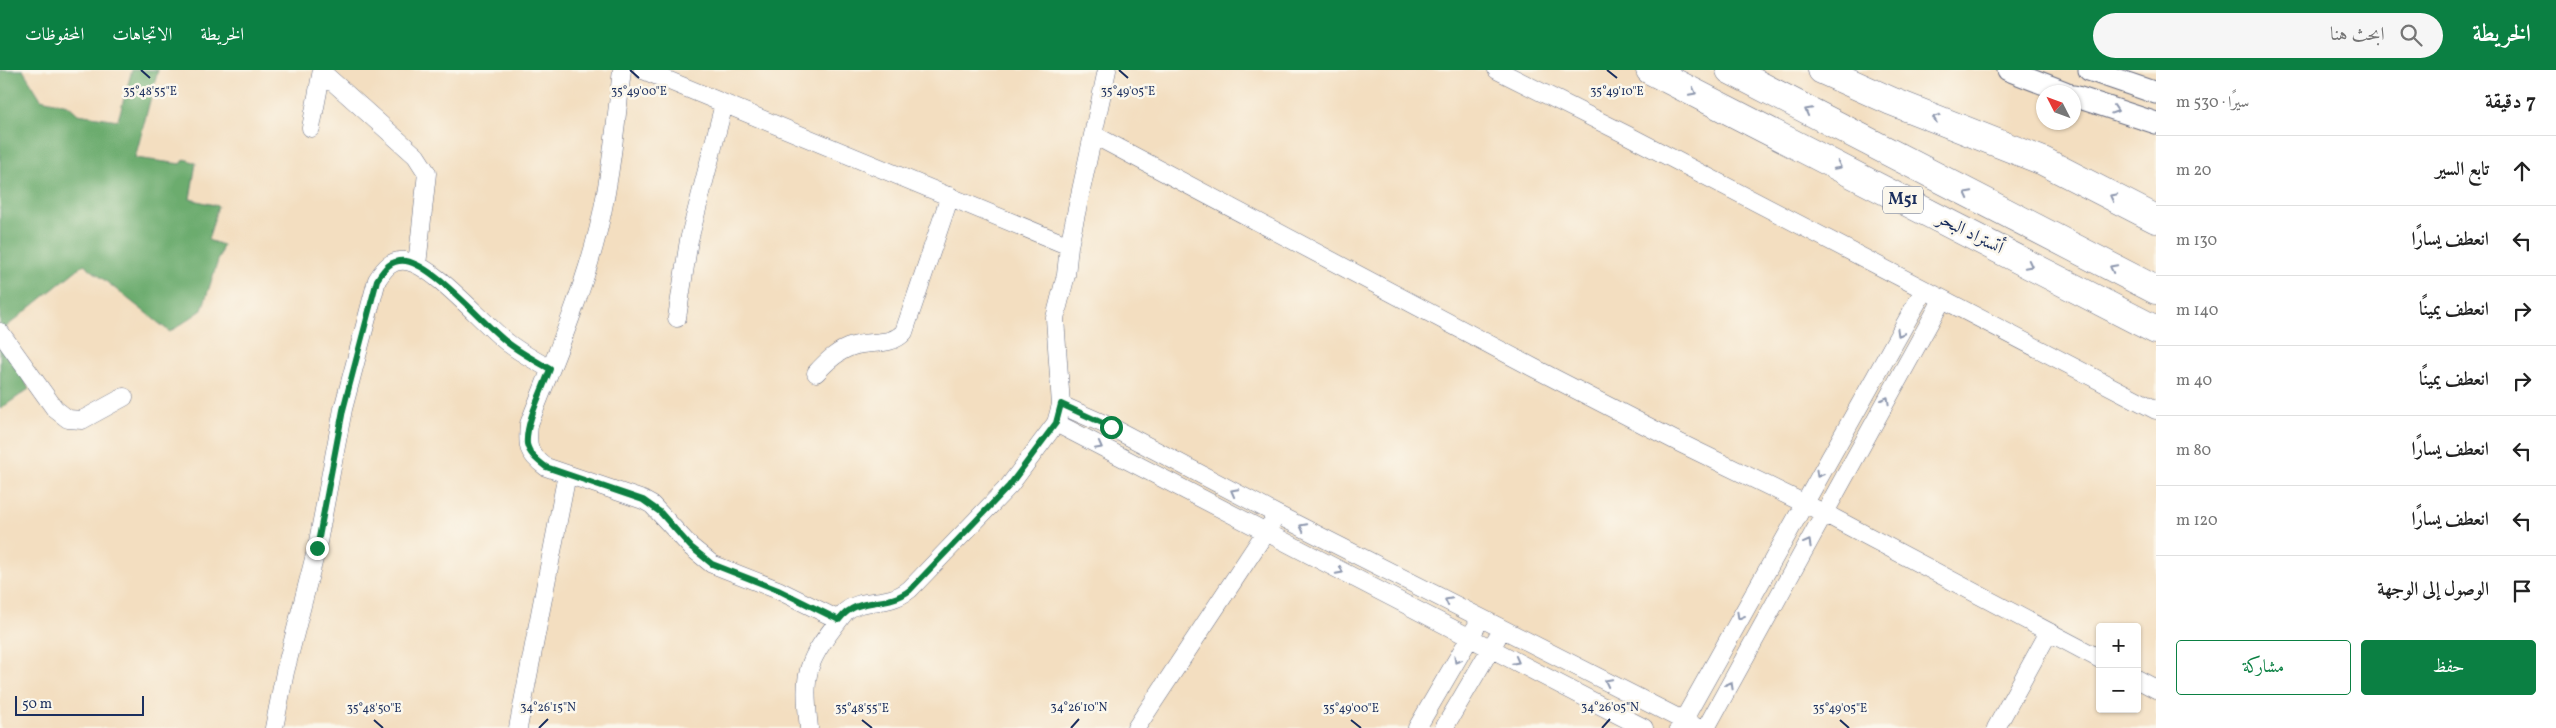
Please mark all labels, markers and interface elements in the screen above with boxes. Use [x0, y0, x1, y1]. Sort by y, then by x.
search box [2093, 13, 2443, 58]
text: الخريطة [2473, 18, 2531, 52]
icon: search [2397, 21, 2425, 49]
text: ابحث هنا [2330, 22, 2385, 48]
text: المحفوظات [25, 23, 84, 48]
text: الاتجاهات [112, 23, 172, 48]
text: الخريطة [200, 23, 244, 48]
text: 35°48'55"E [123, 84, 177, 100]
text: 35°49'00"E [611, 84, 667, 100]
text: 35°49'05"E [1101, 84, 1155, 100]
text: 35°49'10"E [1590, 84, 1644, 100]
north arrow [2036, 85, 2081, 130]
one-way arrow [1688, 86, 1697, 96]
text: 7 دقيقة [2485, 88, 2536, 117]
text: سيرًا · 530 m [2176, 92, 2249, 114]
one-way arrow [2110, 104, 2118, 114]
one-way arrow [1804, 107, 1813, 117]
one-way arrow [1932, 114, 1941, 124]
text: تابع السير [2436, 157, 2489, 183]
icon: ahead [2508, 157, 2536, 185]
one-way arrow [1832, 160, 1841, 170]
text: 20 m [2176, 160, 2211, 182]
road number: M51 [1883, 186, 1923, 214]
one-way arrow [1964, 190, 1973, 200]
one-way arrow [2109, 193, 2118, 203]
street label: أتستراد البحر [1931, 204, 2009, 262]
text: انعطف يسارًا [2411, 227, 2489, 253]
icon: left [2508, 227, 2536, 255]
text: 130 m [2176, 230, 2217, 252]
one-way arrow [2024, 259, 2033, 269]
one-way arrow [2109, 264, 2118, 274]
text: انعطف يمينًا [2419, 297, 2489, 323]
icon: right [2508, 297, 2536, 325]
text: 140 m [2176, 300, 2218, 322]
one-way arrow [1896, 327, 1906, 336]
text: انعطف يمينًا [2419, 367, 2489, 393]
icon: right [2508, 367, 2536, 395]
text: 40 m [2176, 370, 2212, 392]
one-way arrow [1880, 397, 1890, 406]
route start [1100, 416, 1123, 439]
text: انعطف يسارًا [2411, 437, 2489, 463]
icon: left [2508, 437, 2536, 465]
one-way arrow [1094, 440, 1103, 450]
text: 80 m [2176, 440, 2211, 462]
one-way arrow [1815, 469, 1825, 478]
one-way arrow [1231, 488, 1240, 498]
text: انعطف يسارًا [2411, 507, 2489, 533]
icon: left [2508, 507, 2536, 535]
text: 120 m [2176, 510, 2218, 532]
one-way arrow [1299, 523, 1308, 533]
route end [306, 537, 329, 560]
one-way arrow [1802, 539, 1812, 548]
one-way arrow [1335, 565, 1344, 575]
text: الوصول إلى الوجهة [2377, 577, 2489, 603]
icon: arrive [2508, 577, 2536, 605]
one-way arrow [1444, 597, 1453, 607]
one-way arrow [1737, 611, 1747, 620]
map controls [2096, 623, 2141, 713]
button: + [2096, 623, 2141, 668]
button: مشاركة [2176, 640, 2351, 695]
button: حفظ [2361, 640, 2536, 695]
one-way arrow [1454, 654, 1464, 663]
one-way arrow [1511, 655, 1520, 665]
button: − [2096, 668, 2141, 713]
one-way arrow [1605, 678, 1614, 688]
one-way arrow [1724, 682, 1734, 691]
scale bar [15, 693, 144, 716]
text: 50 m [22, 695, 52, 714]
text: 34°26'15"N [520, 700, 576, 716]
text: 34°26'10"N [1051, 700, 1108, 716]
text: 34°26'05"N [1581, 700, 1639, 716]
text: 35°48'50"E [347, 701, 401, 717]
text: 35°48'55"E [835, 701, 889, 717]
text: 35°49'00"E [1323, 701, 1379, 717]
text: 35°49'05"E [1813, 701, 1867, 717]

